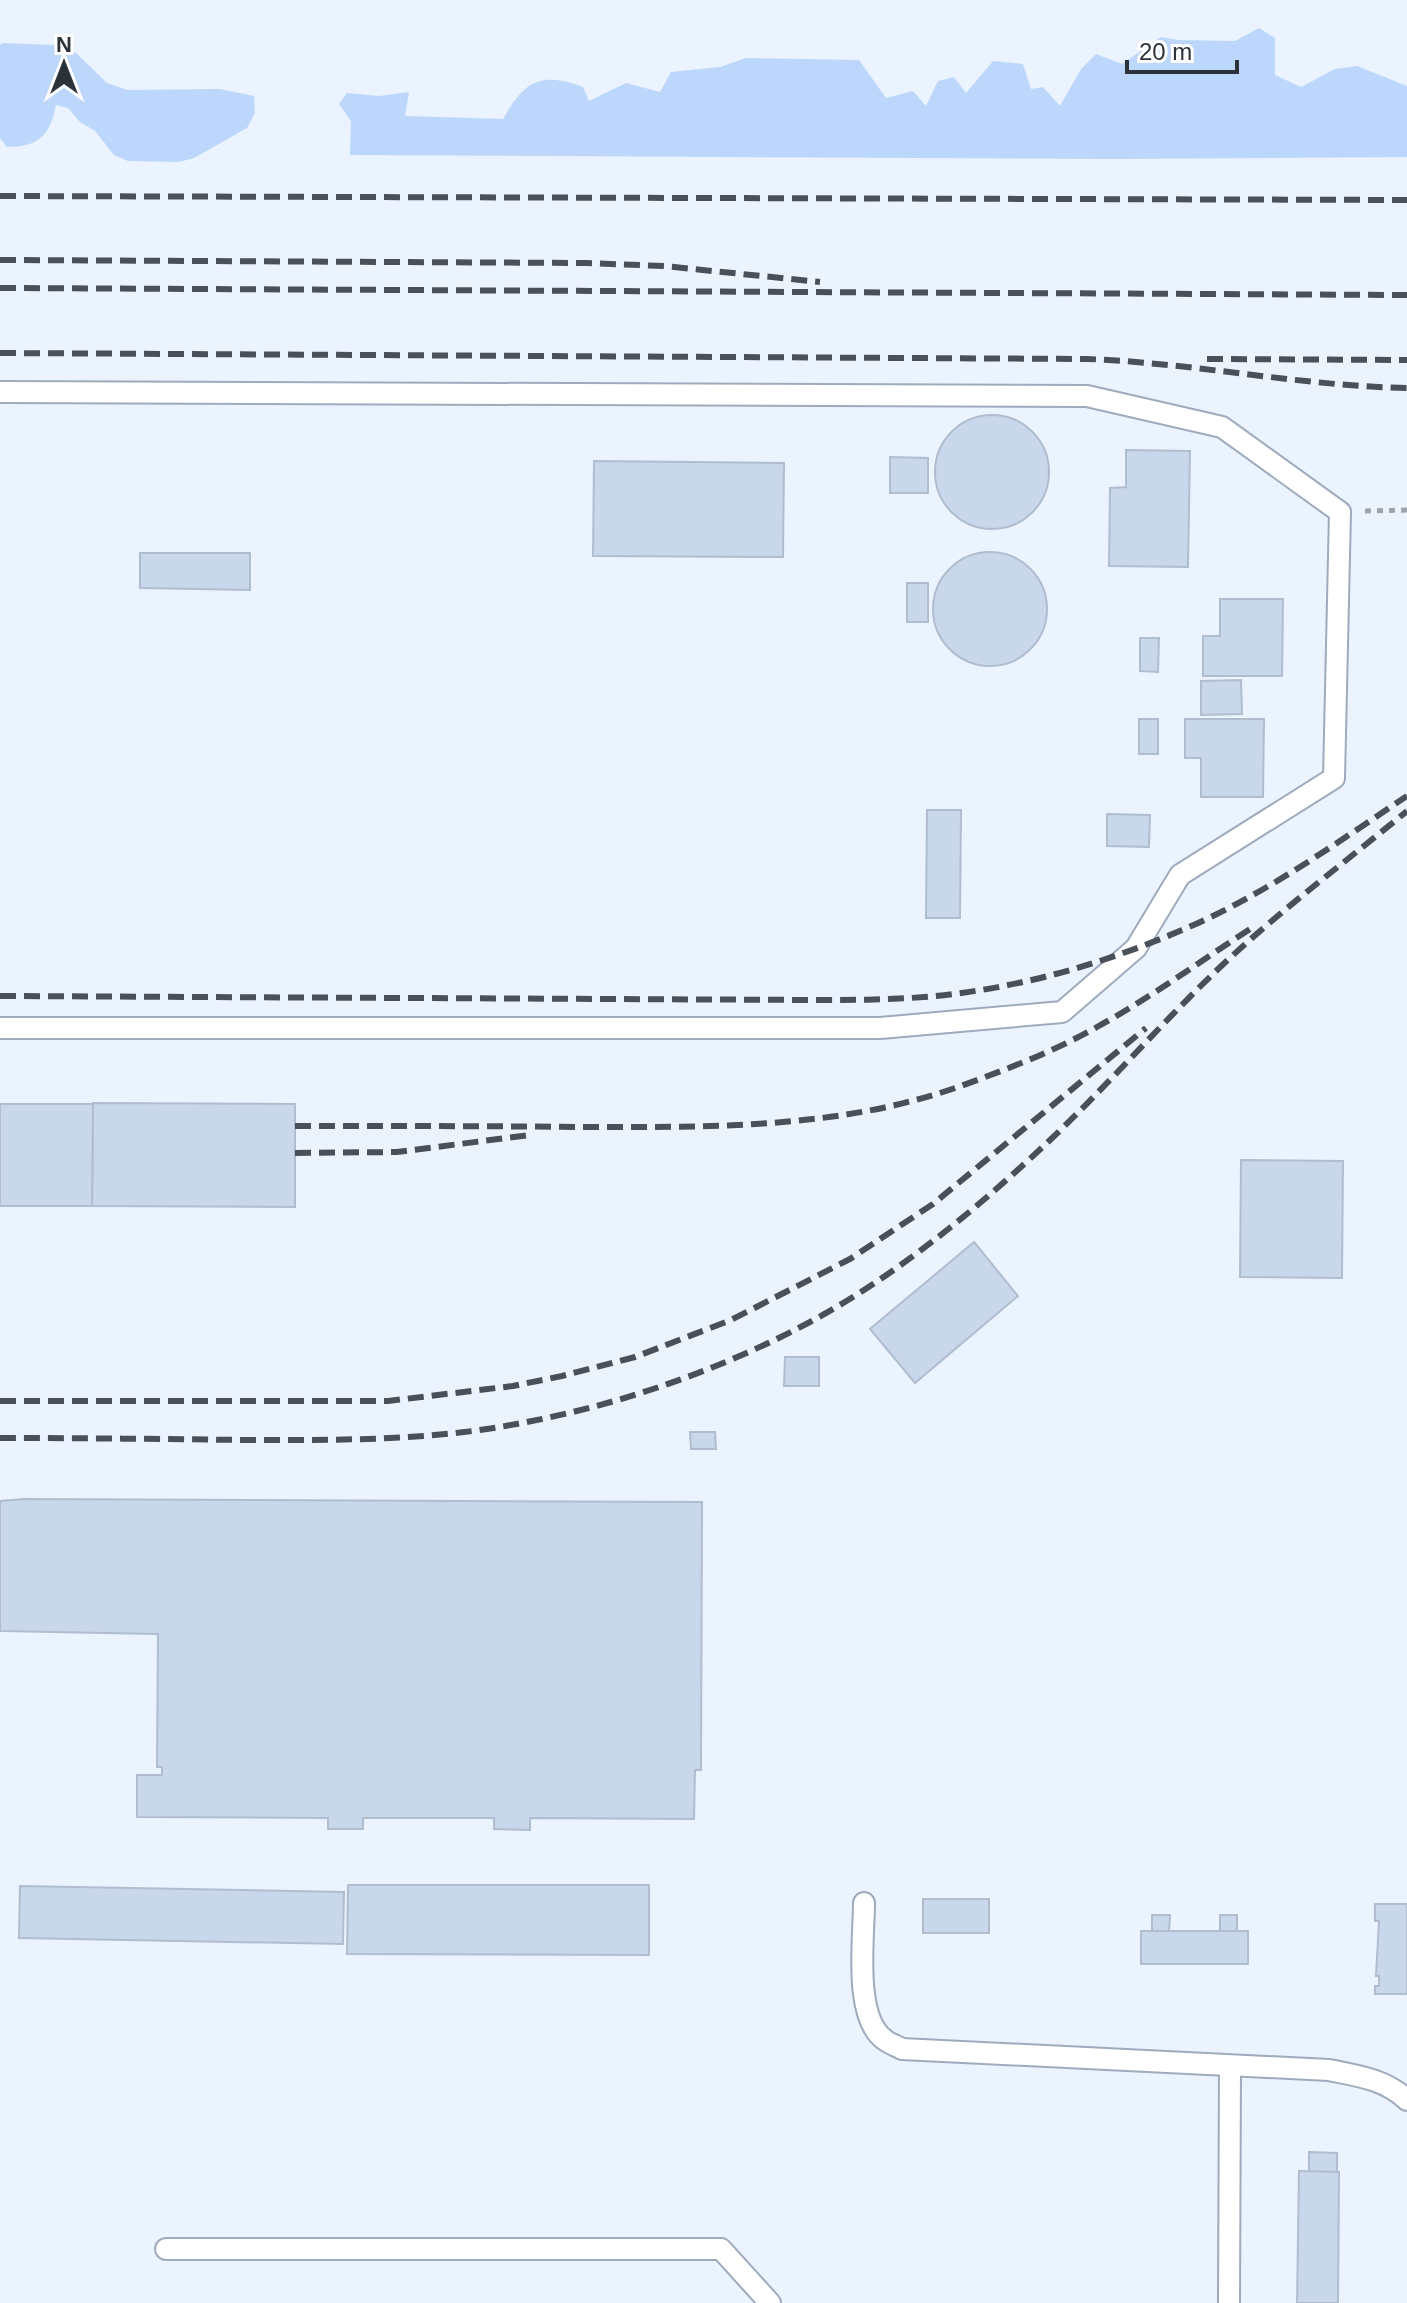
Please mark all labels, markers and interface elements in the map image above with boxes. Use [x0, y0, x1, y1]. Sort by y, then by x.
north arrow [24, 24, 104, 104]
scale bar [1127, 24, 1237, 74]
text: N [56, 32, 72, 57]
text: 20 m [1139, 38, 1192, 65]

